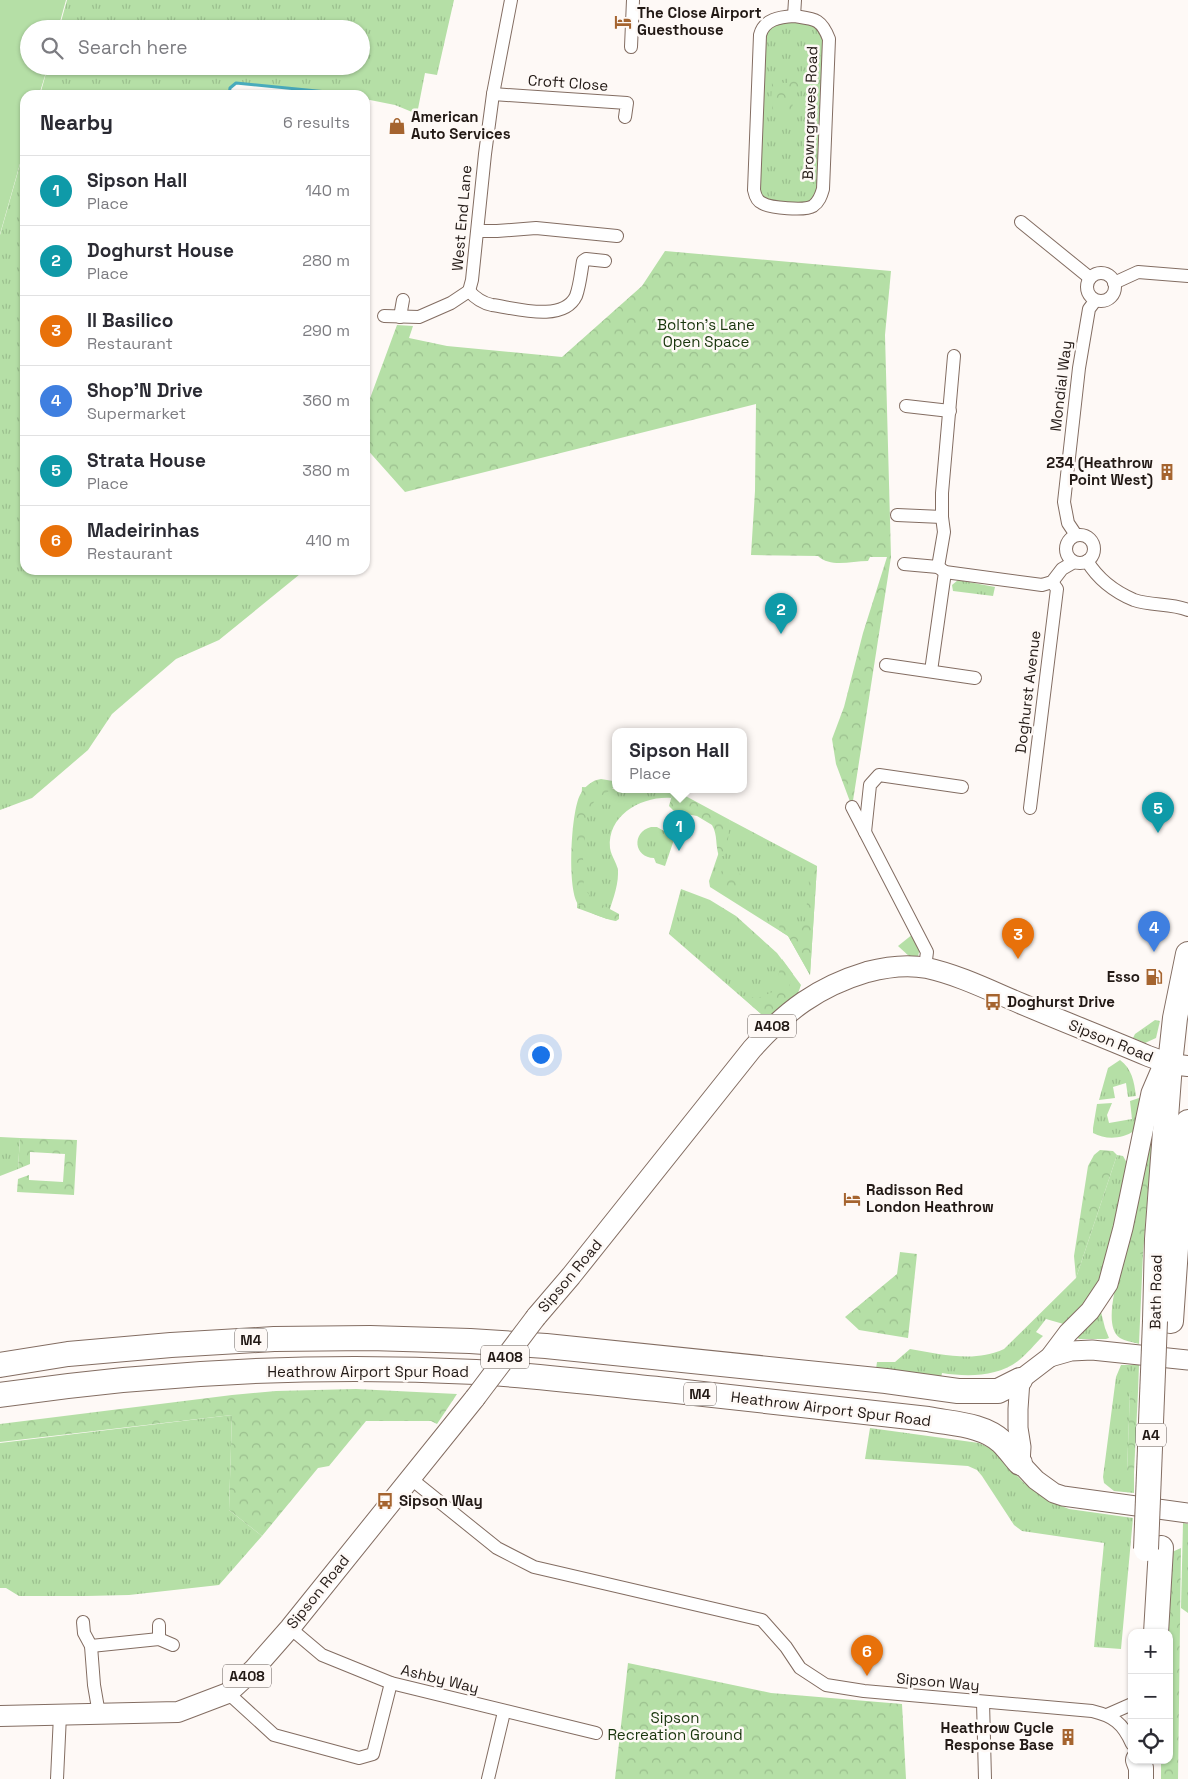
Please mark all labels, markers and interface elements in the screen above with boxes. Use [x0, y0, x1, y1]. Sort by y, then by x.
place label: The Close Airport Guesthouse [637, 3, 762, 39]
hotel icon: The Close Airport Guesthouse [613, 12, 633, 32]
search box [20, 20, 370, 75]
icon: search [38, 34, 66, 62]
text: Search here [78, 35, 188, 60]
street label: Browngraves Road [798, 46, 821, 180]
street label: Croft Close [527, 70, 609, 95]
place label: American Auto Services [411, 107, 511, 143]
text: Nearby [40, 109, 113, 136]
text: 6 results [283, 112, 350, 133]
shop icon: American Auto Services [387, 116, 407, 136]
street label: West End Lane [447, 164, 476, 272]
text: Sipson Hall [87, 168, 187, 193]
text: 1 [52, 180, 60, 201]
text: 140 m [305, 180, 350, 201]
text: Place [87, 193, 129, 214]
text: Doghurst House [87, 238, 234, 263]
text: 2 [51, 250, 61, 271]
text: 280 m [302, 250, 350, 271]
text: Place [87, 263, 129, 284]
text: Il Basilico [87, 308, 173, 333]
park label: Bolton's Lane Open Space [657, 315, 755, 351]
text: 3 [51, 320, 61, 341]
text: 290 m [302, 320, 350, 341]
text: Restaurant [87, 333, 173, 354]
street label: Mondial Way [1046, 339, 1076, 432]
text: Shop'N Drive [87, 378, 203, 403]
text: 4 [51, 390, 61, 411]
text: 360 m [302, 390, 350, 411]
text: Supermarket [87, 403, 186, 424]
text: Strata House [87, 448, 206, 473]
place label: 234 (Heathrow Point West) [1046, 453, 1153, 489]
text: 5 [51, 460, 61, 481]
text: 380 m [302, 460, 350, 481]
building icon: 234 (Heathrow Point West) [1157, 462, 1177, 482]
text: Place [87, 473, 129, 494]
text: Madeirinhas [87, 518, 200, 543]
text: 6 [51, 530, 61, 551]
text: 410 m [306, 530, 350, 551]
text: Restaurant [87, 543, 173, 564]
pin: 2 [765, 593, 797, 634]
street label: Doghurst Avenue [1011, 629, 1044, 755]
popup [612, 728, 747, 793]
text: Sipson Hall [629, 738, 730, 763]
text: Place [629, 763, 671, 784]
pin: 5 [1142, 792, 1174, 833]
pin: 1 [663, 810, 695, 851]
pin: 4 [1138, 911, 1170, 952]
pin: 3 [1002, 918, 1034, 959]
place label: Esso [1107, 967, 1140, 986]
fuel station icon: Esso [1144, 967, 1164, 987]
bus stop icon: Doghurst Drive [983, 992, 1003, 1012]
place label: Doghurst Drive [1007, 992, 1115, 1011]
road number: A408 [748, 1014, 796, 1038]
street label: Sipson Road [1066, 1015, 1156, 1066]
your location [528, 1042, 554, 1068]
place label: Radisson Red London Heathrow [866, 1180, 994, 1216]
hotel icon: Radisson Red London Heathrow [842, 1189, 862, 1209]
street label: Sipson Road [534, 1235, 606, 1316]
street label: Bath Road [1145, 1254, 1166, 1330]
road number: M4 [235, 1328, 267, 1352]
road number: A408 [481, 1345, 529, 1368]
street label: Heathrow Airport Spur Road [267, 1362, 469, 1381]
road number: M4 [684, 1382, 716, 1406]
street label: Heathrow Airport Spur Road [730, 1387, 932, 1430]
road number: A4 [1136, 1424, 1166, 1446]
bus stop icon: Sipson Way [375, 1491, 395, 1511]
place label: Sipson Way [399, 1491, 483, 1510]
street label: Sipson Road [282, 1551, 353, 1632]
map controls [1128, 1629, 1173, 1764]
button: + [1128, 1629, 1173, 1674]
pin: 6 [851, 1635, 883, 1676]
street label: Ashby Way [399, 1660, 481, 1697]
road number: A408 [223, 1664, 271, 1688]
street label: Sipson Way [896, 1668, 980, 1695]
button: − [1128, 1674, 1173, 1719]
park label: Sipson Recreation Ground [607, 1708, 743, 1744]
place label: Heathrow Cycle Response Base [941, 1718, 1054, 1754]
button: locate [1128, 1719, 1173, 1764]
building icon: Heathrow Cycle Response Base [1058, 1727, 1078, 1747]

